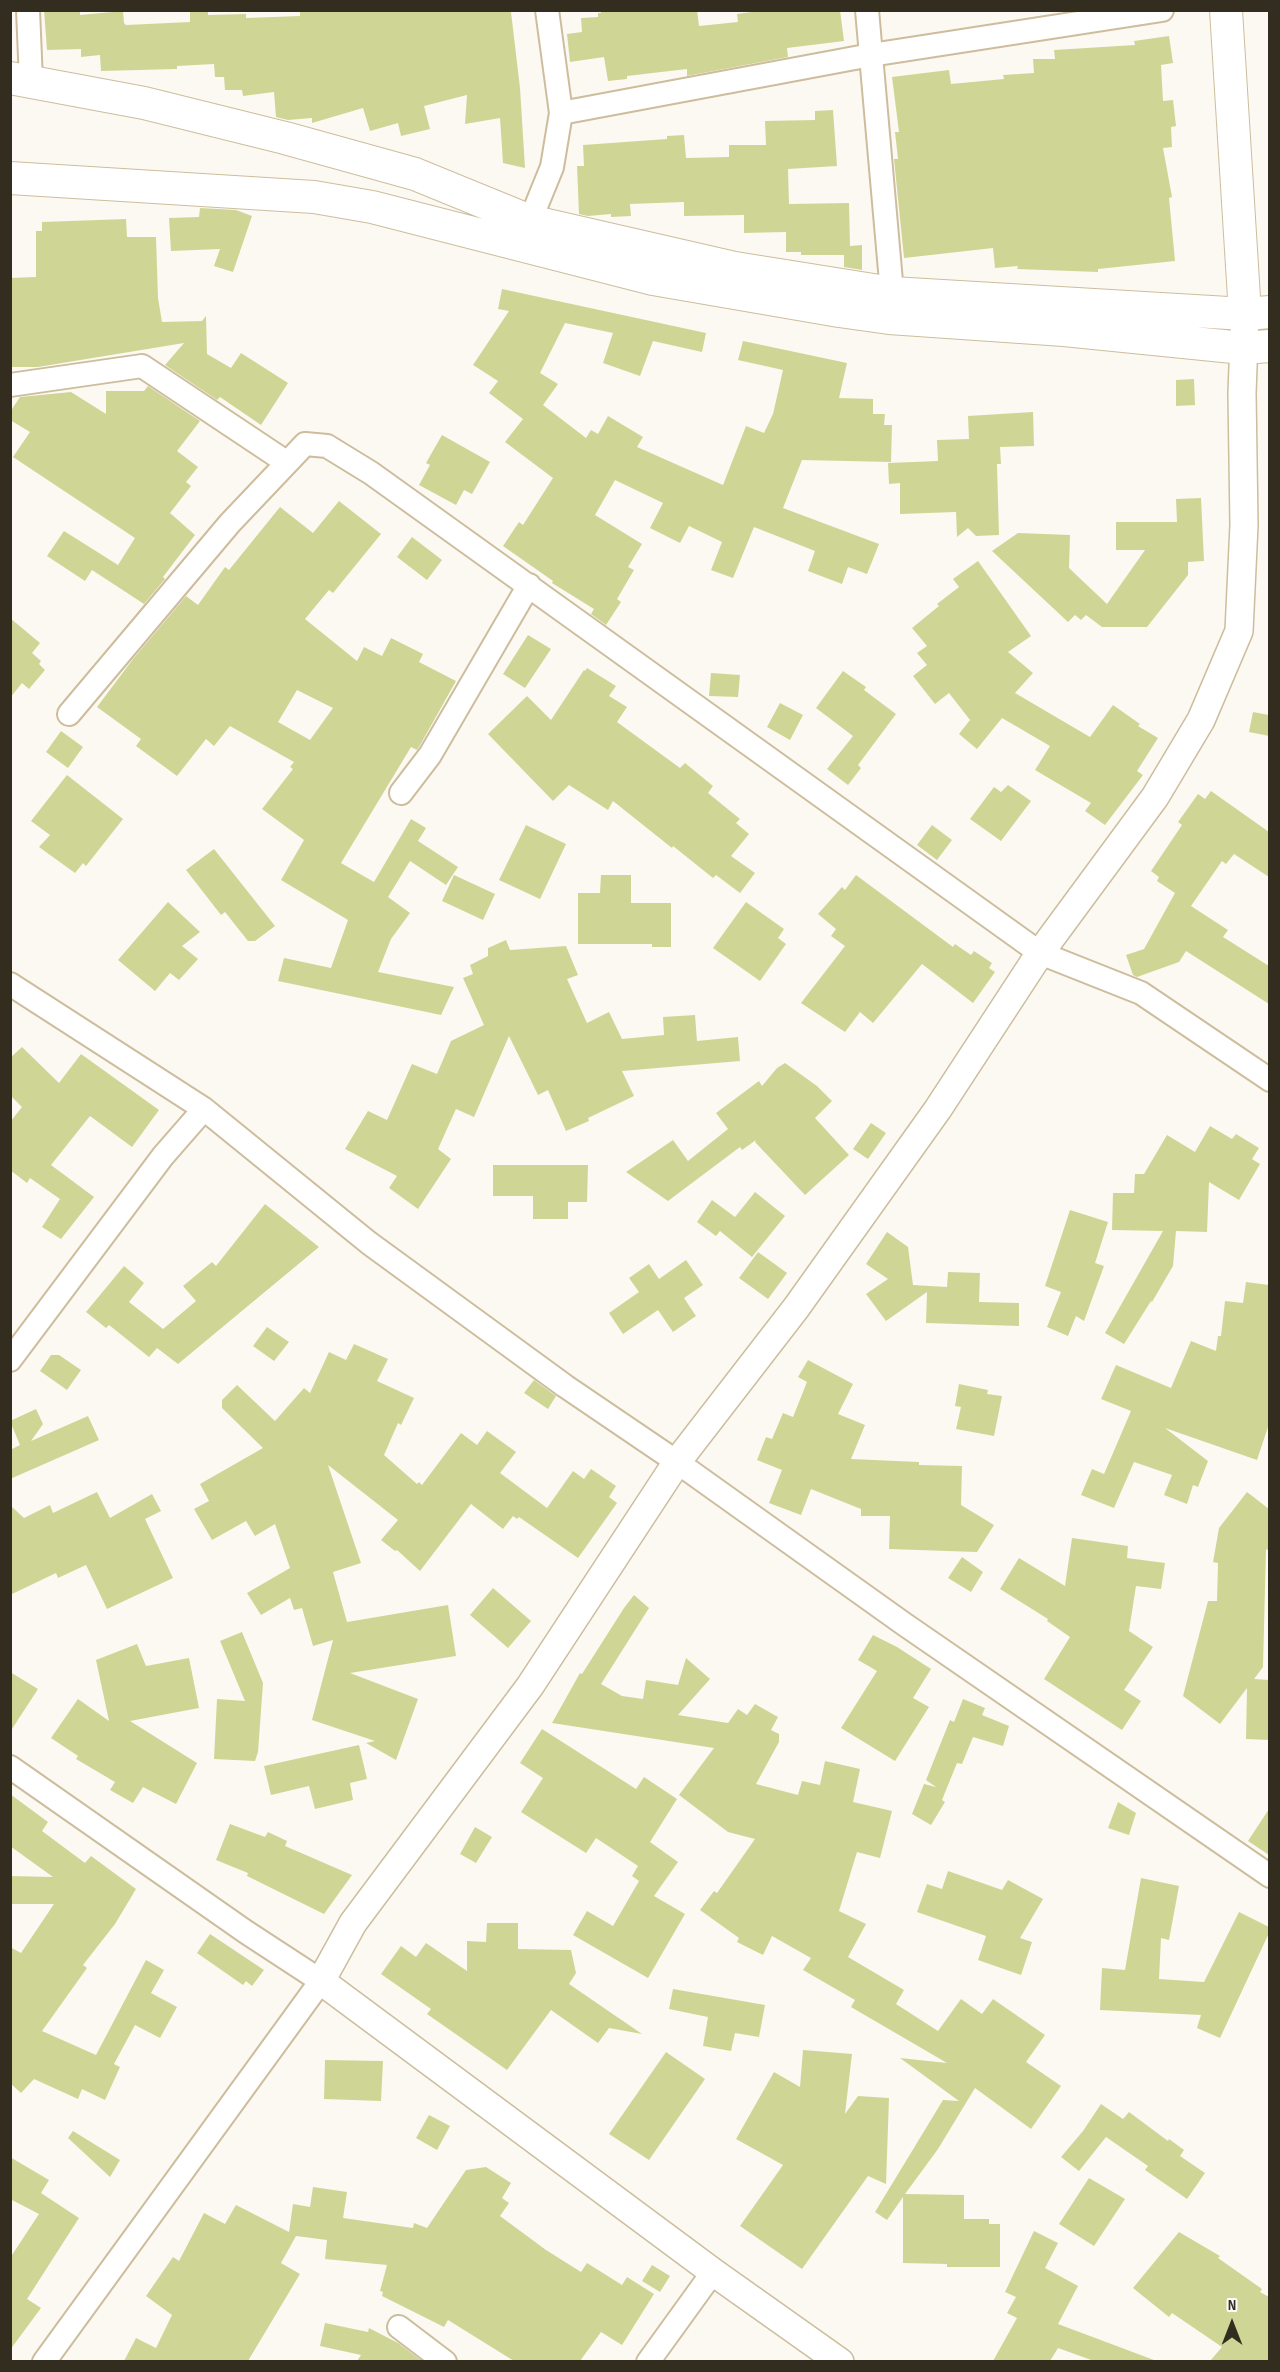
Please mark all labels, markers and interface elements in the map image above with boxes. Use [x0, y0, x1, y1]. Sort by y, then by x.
north arrow [1202, 2294, 1262, 2354]
text: N [1228, 2296, 1236, 2315]

